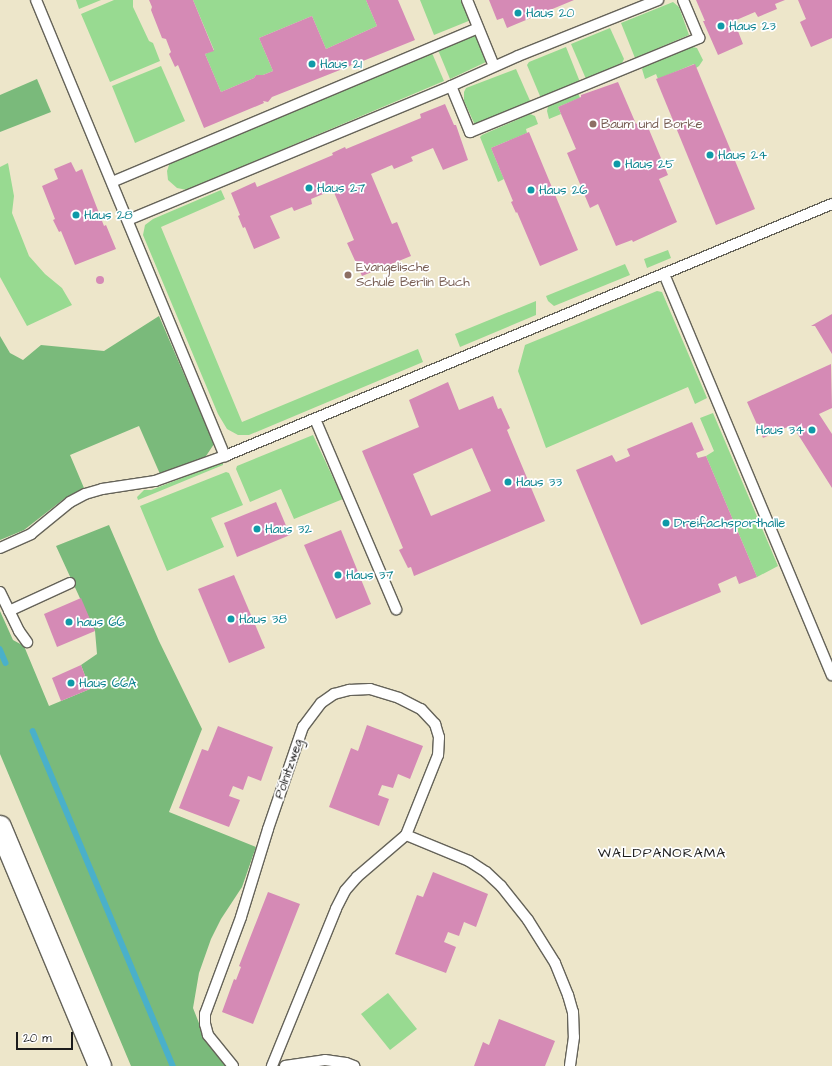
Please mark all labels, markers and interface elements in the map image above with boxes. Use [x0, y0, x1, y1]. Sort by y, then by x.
place label: Haus 20 [526, 5, 574, 21]
marker: Haus 20 [513, 8, 523, 18]
place label: Haus 23 [729, 18, 776, 34]
marker: Haus 23 [716, 21, 726, 31]
place label: Haus 21 [320, 56, 362, 72]
marker: Haus 21 [307, 59, 317, 69]
place label: Baum und Borke [601, 116, 702, 132]
marker: Baum und Borke [588, 119, 598, 129]
place label: Haus 24 [718, 147, 767, 163]
marker: Haus 24 [705, 150, 715, 160]
place label: Haus 25 [625, 156, 674, 172]
marker: Haus 25 [612, 159, 622, 169]
place label: Haus 27 [317, 180, 365, 196]
place label: Haus 26 [539, 182, 587, 198]
marker: Haus 27 [304, 183, 314, 193]
marker: Haus 26 [526, 185, 536, 195]
place label: Haus 28 [84, 207, 133, 223]
marker: Haus 28 [71, 210, 81, 220]
place label: Evangelische Schule Berlin Buch [356, 260, 470, 291]
marker: Evangelische Schule Berlin Buch [343, 270, 353, 280]
place label: Haus 34 [756, 422, 804, 438]
marker: Haus 34 [807, 425, 817, 435]
place label: Haus 33 [516, 474, 562, 490]
marker: Haus 33 [503, 477, 513, 487]
place label: Dreifachsporthalle [674, 515, 785, 531]
marker: Dreifachsporthalle [661, 518, 671, 528]
place label: Haus 32 [265, 521, 312, 537]
marker: Haus 32 [252, 524, 262, 534]
place label: Haus 37 [346, 567, 393, 583]
marker: Haus 37 [333, 570, 343, 580]
place label: Haus 38 [239, 611, 287, 627]
place label: haus 66 [77, 614, 125, 630]
marker: Haus 38 [226, 614, 236, 624]
marker: haus 66 [64, 617, 74, 627]
place label: Haus 66A [79, 675, 136, 691]
marker: Haus 66A [66, 678, 76, 688]
street label: Pölnitzweg [272, 737, 306, 801]
district label: WALDPANORAMA [598, 845, 726, 861]
scale bar [18, 1024, 75, 1050]
text: 20 m [23, 1030, 52, 1047]

